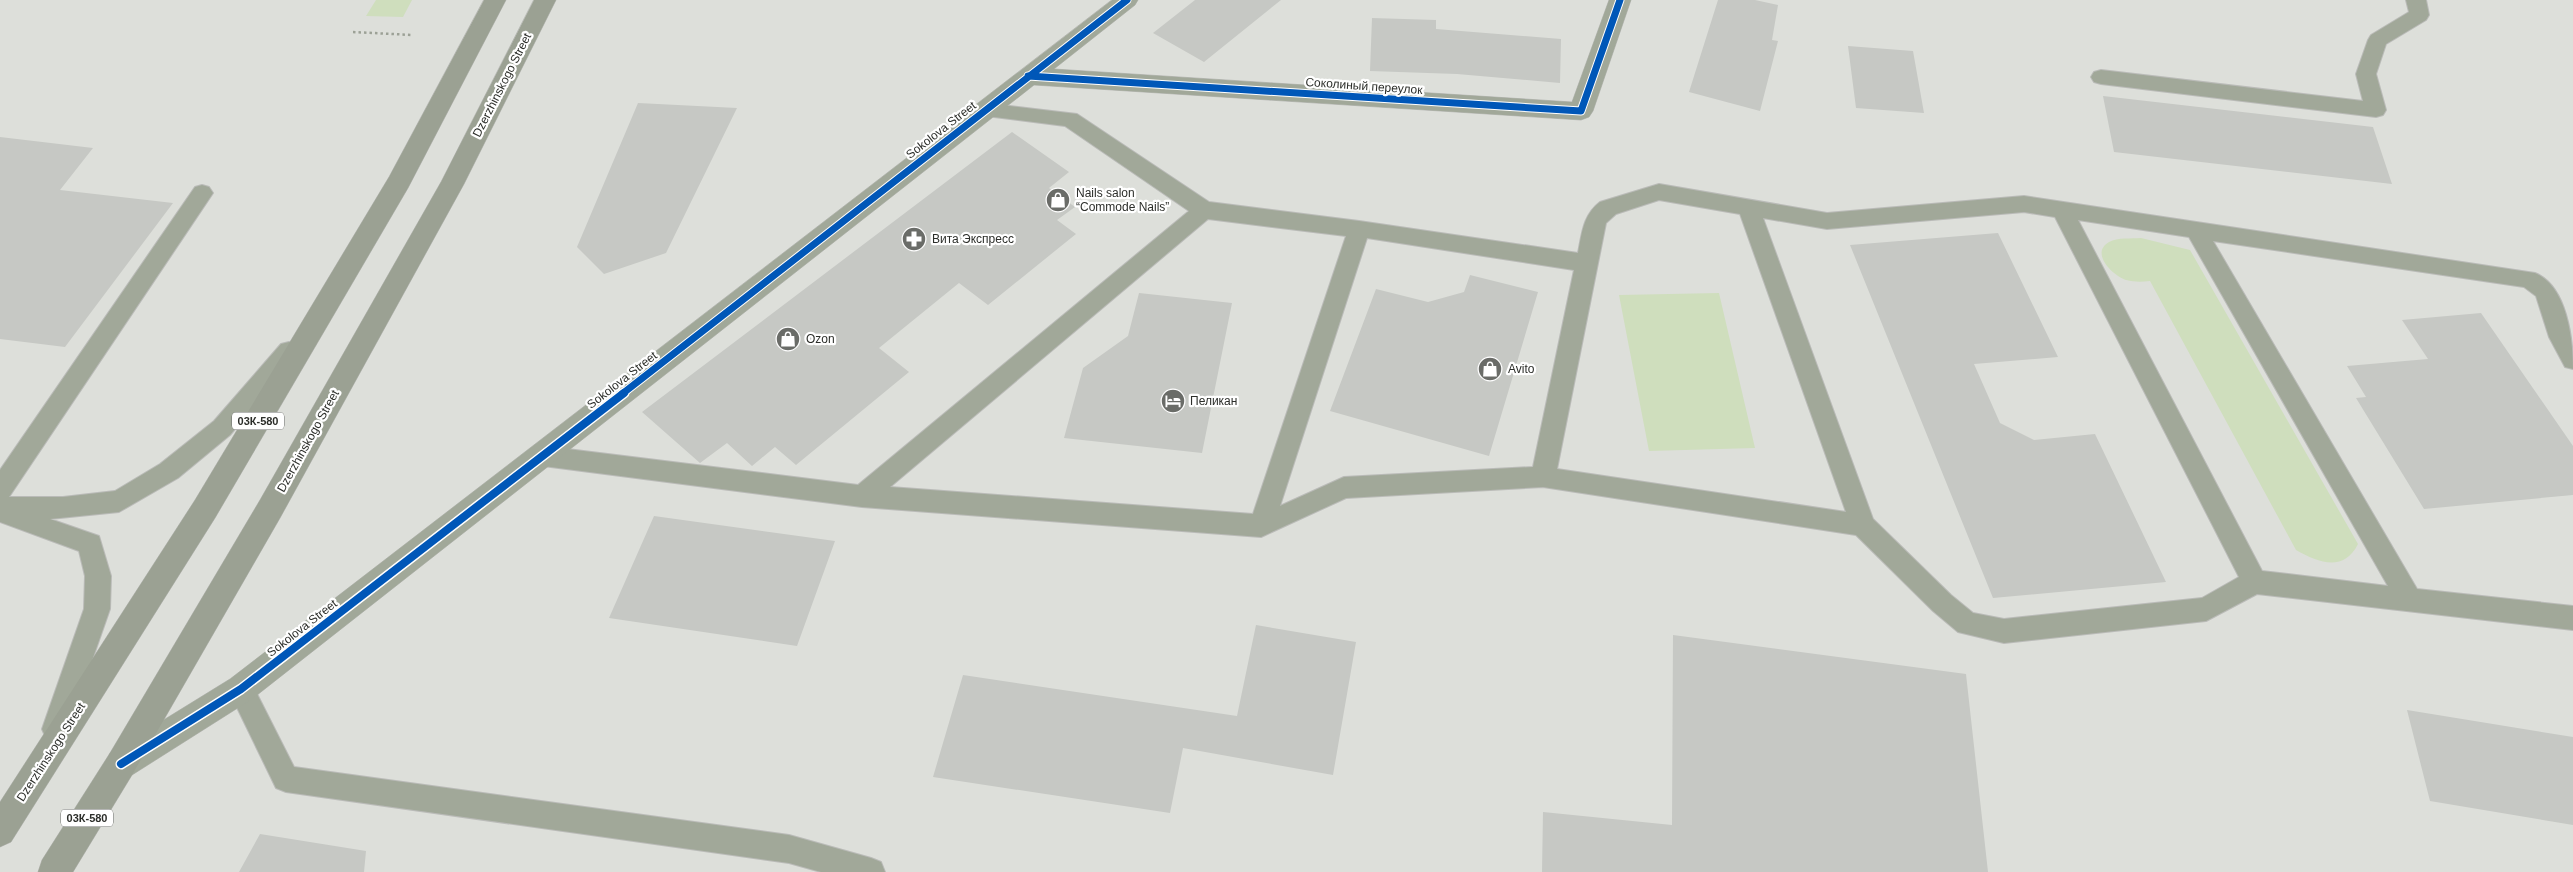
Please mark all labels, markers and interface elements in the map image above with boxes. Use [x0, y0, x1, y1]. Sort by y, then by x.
street label: Dzerzhinskogo Street [470, 30, 535, 139]
street label: Соколиный переулок [1305, 75, 1424, 97]
street label: Sokolova Street [903, 98, 979, 162]
place label: Nails salon “Commode Nails” [1076, 186, 1169, 214]
shop icon: Nails salon “Commode Nails” [1045, 187, 1071, 213]
pharmacy icon: Вита Экспресс [901, 226, 927, 252]
place label: Вита Экспресс [932, 232, 1014, 246]
shop icon: Ozon [775, 326, 801, 352]
place label: Ozon [806, 332, 835, 346]
street label: Sokolova Street [584, 348, 660, 412]
shop icon: Avito [1477, 356, 1503, 382]
place label: Avito [1508, 362, 1535, 376]
street label: Dzerzhinskogo Street [274, 387, 342, 495]
hotel icon: Пеликан [1160, 388, 1186, 414]
place label: Пеликан [1190, 394, 1237, 408]
road number: 03К-580 [232, 412, 284, 430]
street label: Sokolova Street [264, 596, 340, 660]
street label: Dzerzhinskogo Street [14, 700, 88, 804]
road number: 03К-580 [61, 810, 113, 826]

